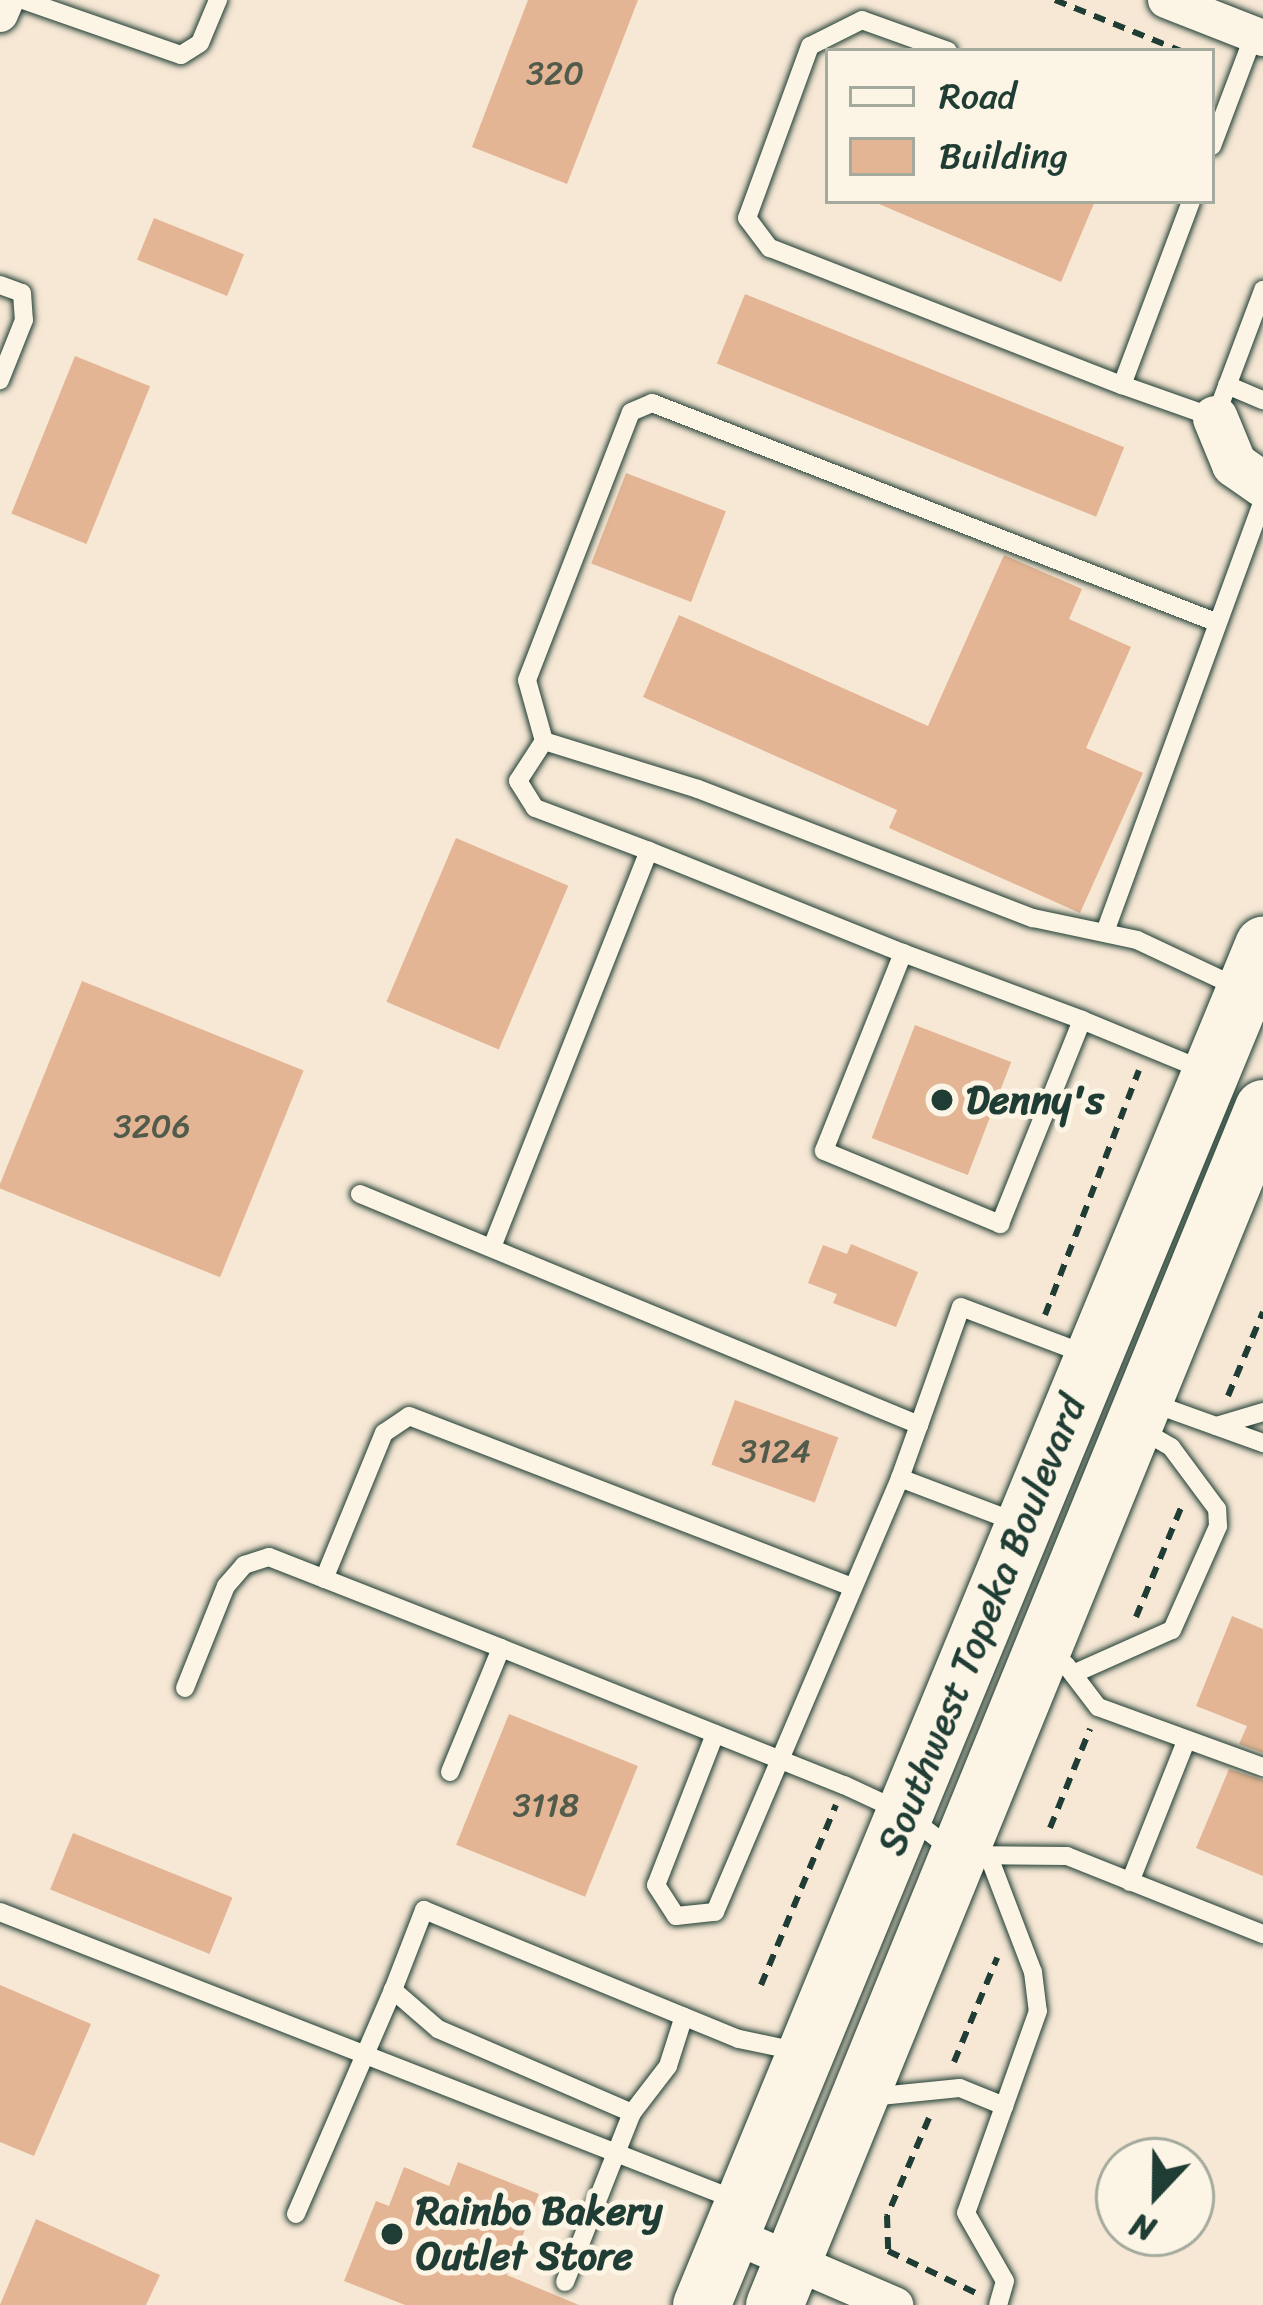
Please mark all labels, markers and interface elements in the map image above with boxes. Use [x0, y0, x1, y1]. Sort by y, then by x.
legend [825, 48, 1215, 204]
house number: 320 [526, 54, 584, 94]
text: Road [939, 64, 1016, 128]
text: Building [939, 124, 1068, 188]
place label: Denny's [966, 1077, 1104, 1123]
marker: Denny's [929, 1087, 955, 1113]
house number: 3206 [114, 1107, 190, 1147]
street label: Southwest Topeka Boulevard [868, 1388, 1096, 1862]
house number: 3124 [739, 1432, 811, 1472]
house number: 3118 [513, 1786, 579, 1826]
north arrow [1095, 2137, 1215, 2257]
place label: Rainbo Bakery Outlet Store [416, 2189, 662, 2280]
text: N [1121, 2196, 1164, 2259]
marker: Rainbo Bakery Outlet Store [379, 2221, 405, 2247]

